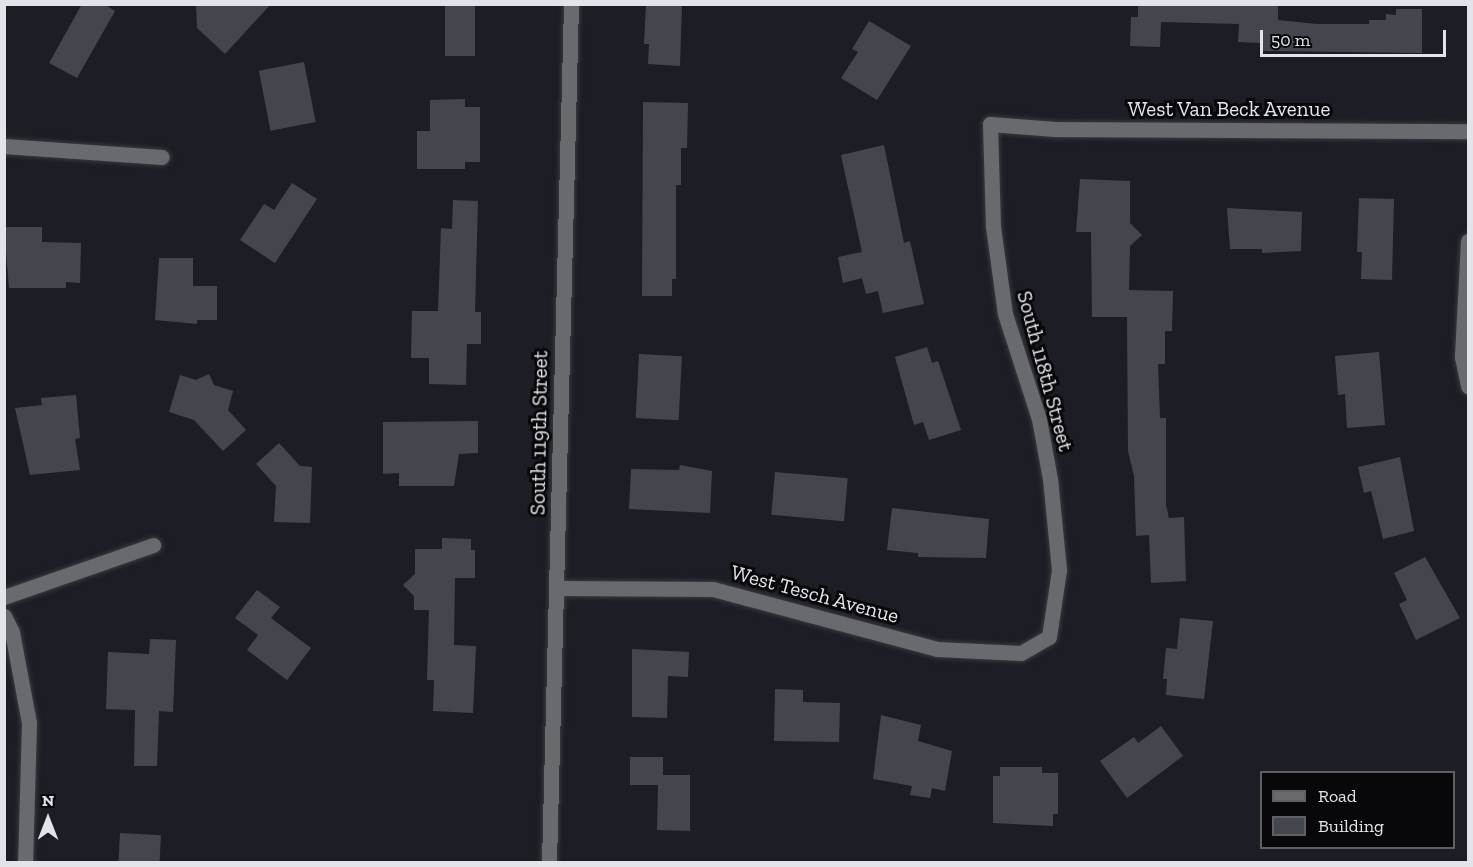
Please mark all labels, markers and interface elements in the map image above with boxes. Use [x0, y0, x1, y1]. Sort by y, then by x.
scale bar [1263, 18, 1449, 56]
text: 50 m [1271, 29, 1310, 51]
street label: West Van Beck Avenue [1127, 96, 1331, 122]
street label: South 118th Street [1011, 288, 1079, 454]
street label: South 119th Street [525, 350, 553, 516]
street label: West Tesch Avenue [728, 559, 902, 629]
legend [1260, 771, 1455, 849]
text: Road [1318, 785, 1357, 807]
north arrow [18, 789, 78, 849]
text: N [42, 791, 54, 810]
text: Building [1318, 815, 1384, 837]

